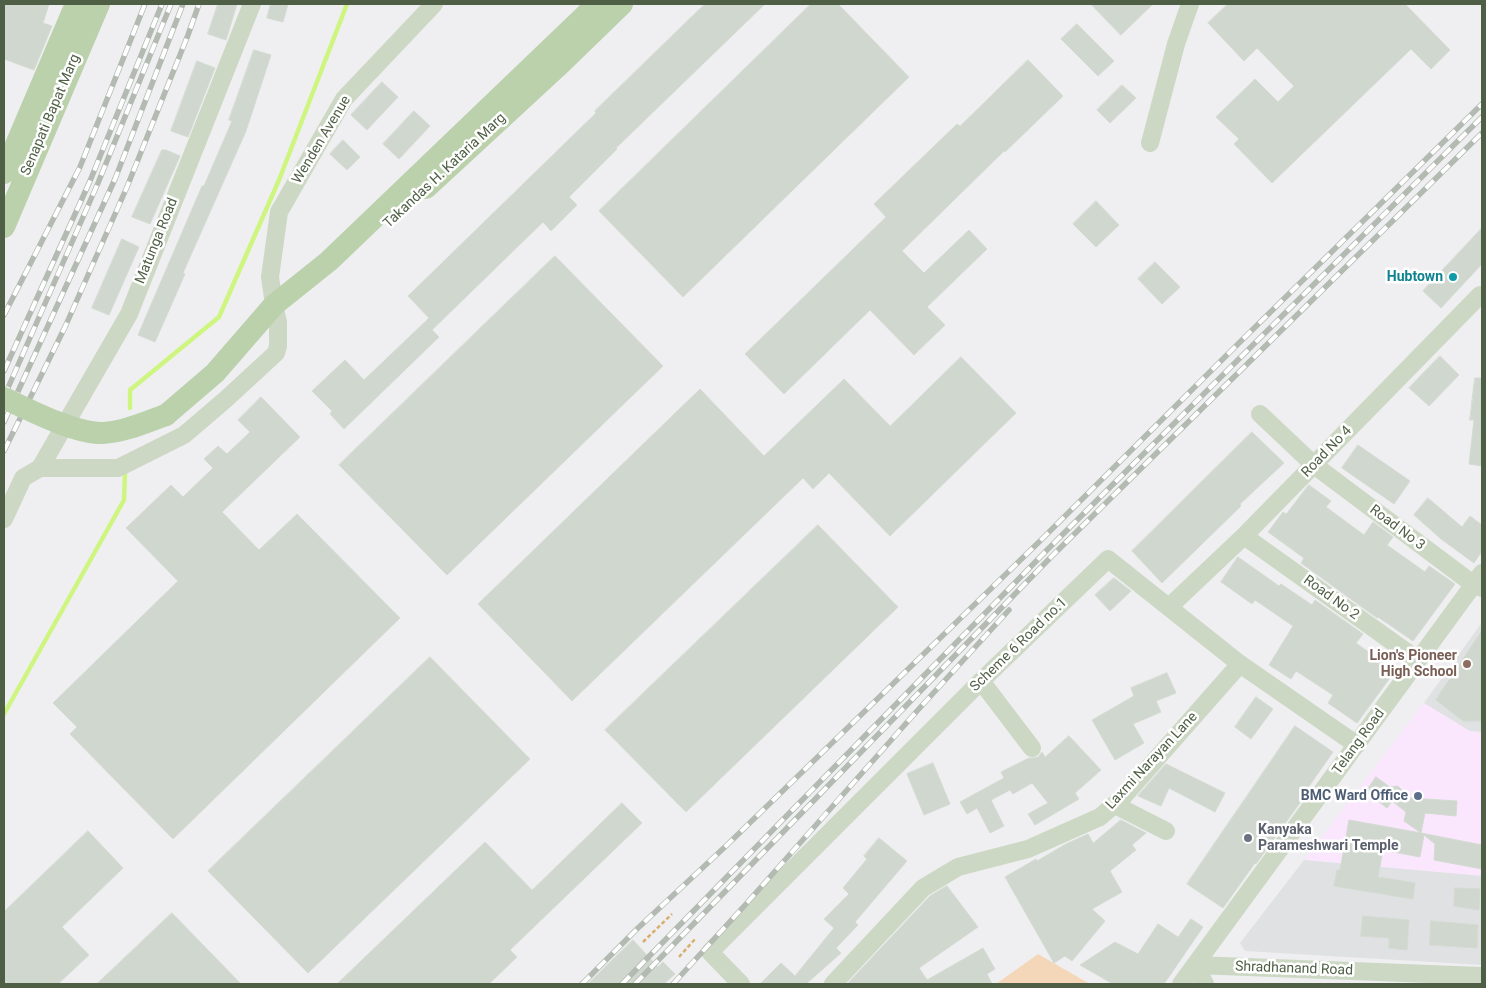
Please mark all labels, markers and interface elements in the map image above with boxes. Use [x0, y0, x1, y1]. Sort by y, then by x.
street label: Senapati Bapat Marg [18, 52, 84, 178]
street label: Wenden Avenue [289, 93, 355, 187]
street label: Takandas H. Kataria Marg [380, 110, 510, 232]
street label: Matunga Road [132, 196, 182, 286]
place label: Hubtown [1387, 269, 1443, 285]
marker: Hubtown [1447, 271, 1459, 283]
street label: Road No 4 [1298, 423, 1356, 481]
street label: Road No 3 [1366, 502, 1428, 554]
street label: Road No 2 [1300, 572, 1362, 624]
street label: Scheme 6 Road no.1 [967, 594, 1071, 696]
place label: Lion's Pioneer High School [1370, 648, 1457, 680]
marker: Lion's Pioneer High School [1461, 658, 1473, 670]
street label: Telang Road [1329, 706, 1389, 778]
street label: Laxmi Narayan Lane [1103, 709, 1201, 813]
place label: BMC Ward Office [1301, 788, 1408, 804]
marker: BMC Ward Office [1412, 790, 1424, 802]
place label: Kanyaka Parameshwari Temple [1258, 822, 1399, 854]
marker: Kanyaka Parameshwari Temple [1242, 832, 1254, 844]
street label: Shradhanand Road [1235, 959, 1353, 979]

